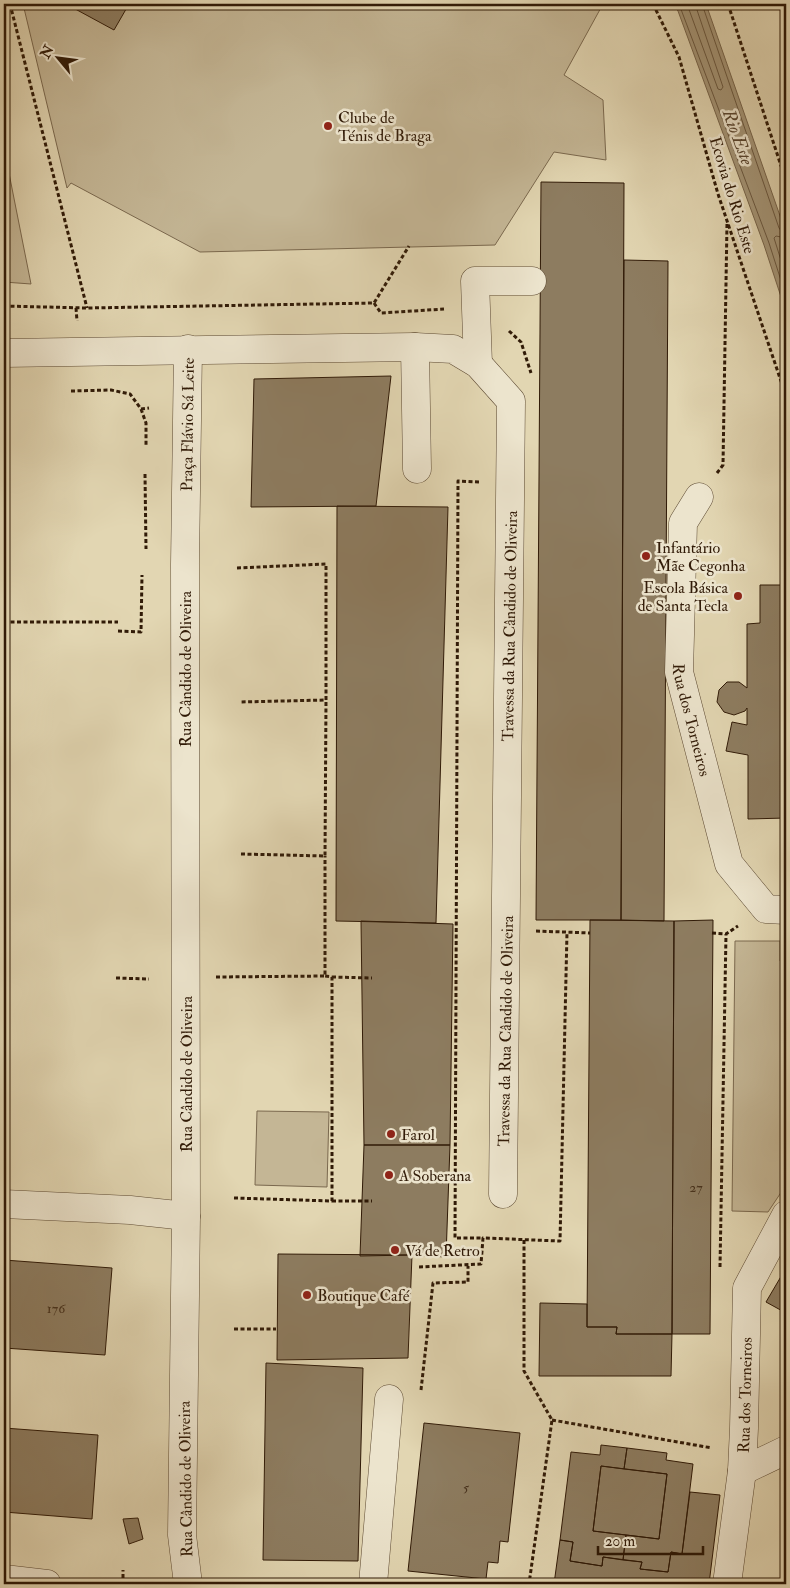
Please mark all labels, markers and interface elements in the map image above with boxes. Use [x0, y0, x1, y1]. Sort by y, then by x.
north arrow [32, 32, 82, 82]
text: N [36, 42, 58, 62]
water label: Rio Este [717, 105, 759, 169]
place label: Clube de Ténis de Braga [338, 108, 432, 146]
marker: Clube de Ténis de Braga [322, 120, 334, 132]
street label: Ecovia do Rio Este [705, 134, 759, 256]
street label: Praça Flávio Sá Leite [177, 357, 199, 492]
street label: Travessa da Rua Cândido de Oliveira [498, 510, 522, 742]
place label: Infantário Mãe Cegonha [656, 538, 746, 576]
marker: Infantário Mãe Cegonha [640, 550, 652, 562]
place label: Escola Básica de Santa Tecla [638, 578, 728, 616]
street label: Rua Cândido de Oliveira [176, 590, 196, 747]
marker: Escola Básica de Santa Tecla [732, 590, 744, 602]
street label: Rua dos Torneiros [668, 663, 715, 779]
street label: Travessa da Rua Cândido de Oliveira [494, 915, 518, 1147]
street label: Rua Cândido de Oliveira [177, 995, 197, 1152]
place label: Farol [401, 1125, 435, 1145]
marker: Farol [385, 1128, 397, 1140]
place label: A Soberana [398, 1166, 471, 1186]
marker: A Soberana [383, 1169, 395, 1181]
house number: 27 [689, 1179, 703, 1196]
place label: Vá de Retro [405, 1241, 480, 1261]
marker: Vá de Retro [389, 1244, 401, 1256]
place label: Boutique Café [317, 1286, 410, 1306]
marker: Boutique Café [301, 1289, 313, 1301]
house number: 176 [47, 1300, 66, 1317]
street label: Rua dos Torneiros [734, 1337, 757, 1453]
street label: Rua Cândido de Oliveira [175, 1400, 197, 1557]
house number: 5 [463, 1479, 470, 1496]
scale bar [598, 1523, 702, 1555]
text: 20 m [605, 1532, 635, 1551]

